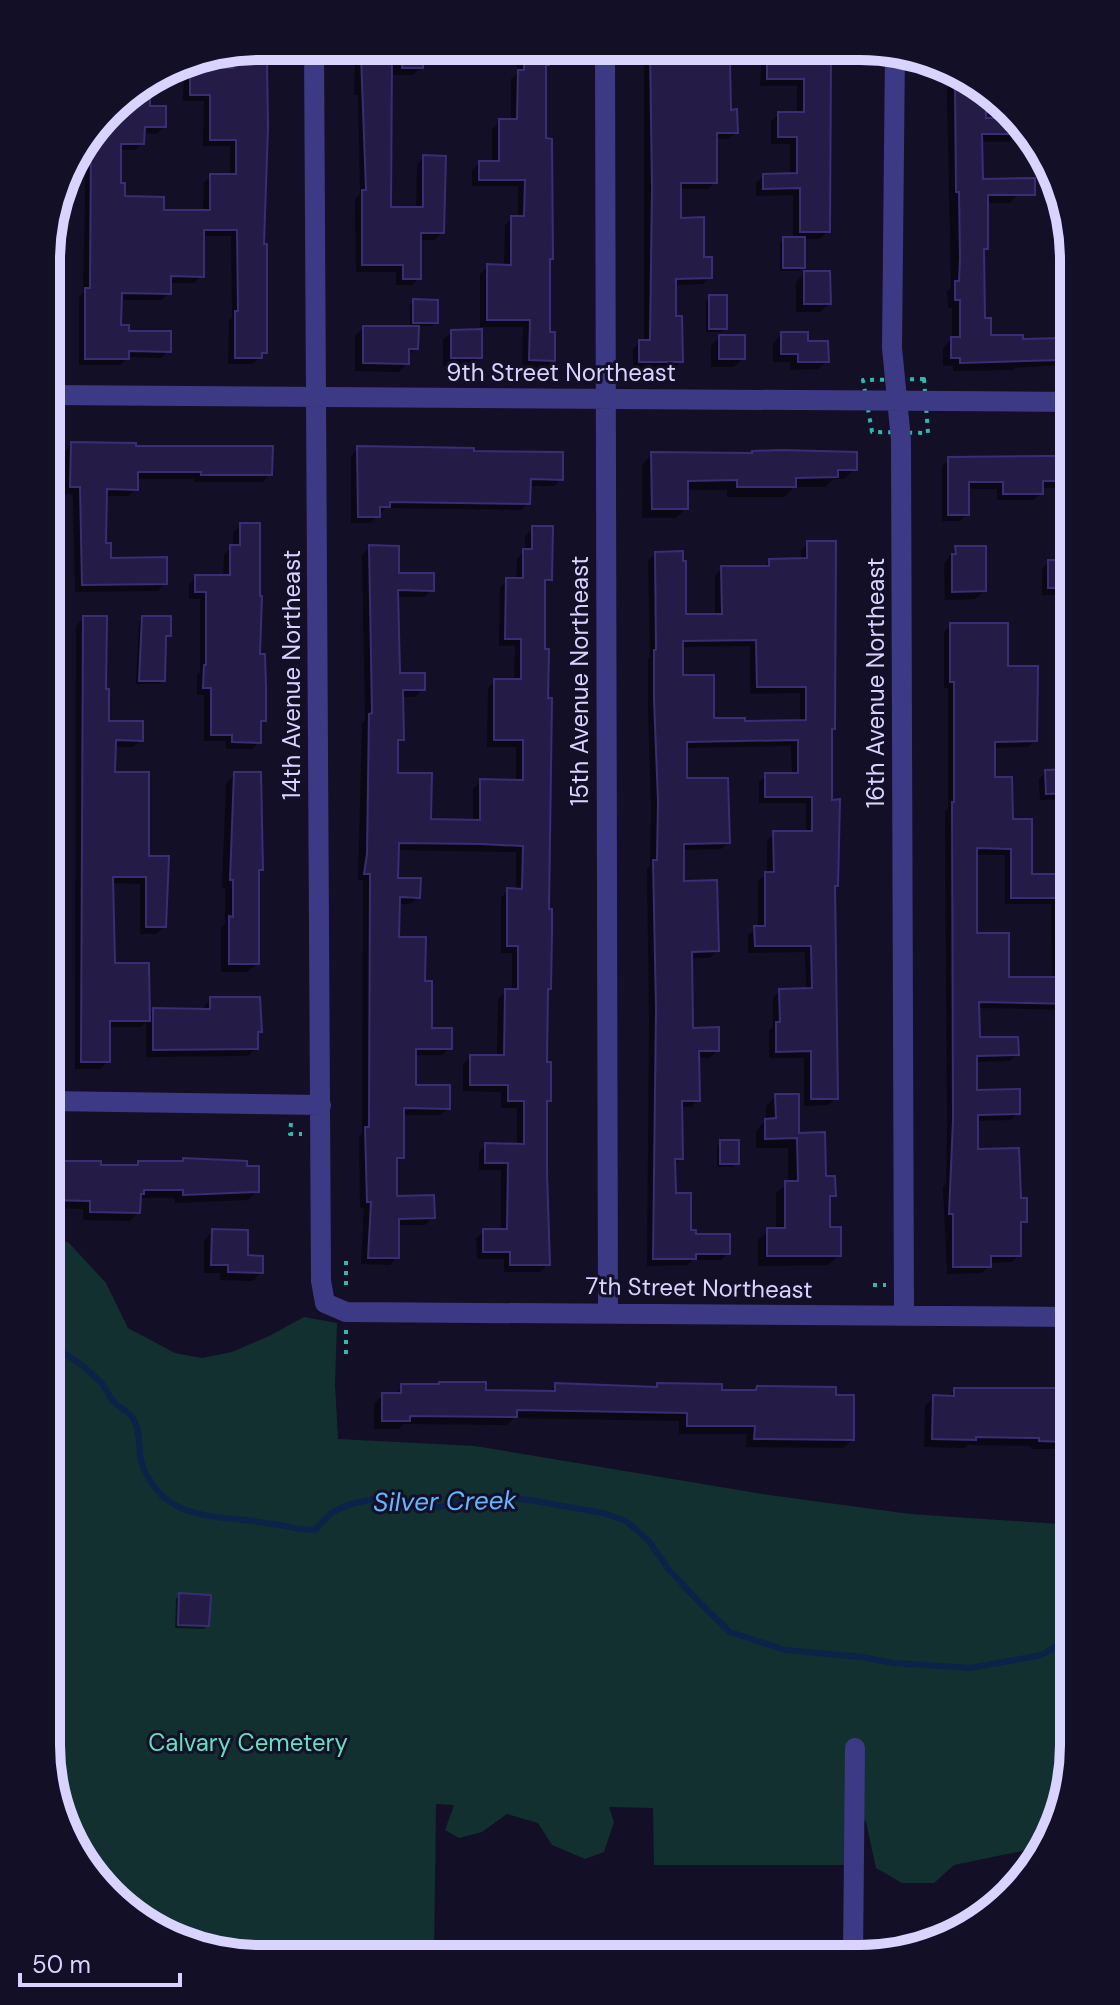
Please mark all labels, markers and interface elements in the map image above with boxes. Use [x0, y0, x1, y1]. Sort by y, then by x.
street label: 9th Street Northeast [446, 357, 676, 388]
street label: 14th Avenue Northeast [276, 550, 307, 800]
street label: 15th Avenue Northeast [564, 556, 595, 806]
street label: 16th Avenue Northeast [860, 558, 891, 808]
street label: 7th Street Northeast [585, 1270, 813, 1305]
water label: Silver Creek [373, 1483, 518, 1519]
park label: Calvary Cemetery [148, 1727, 348, 1758]
scale bar [20, 1937, 180, 1987]
text: 50 m [32, 1949, 91, 1980]

